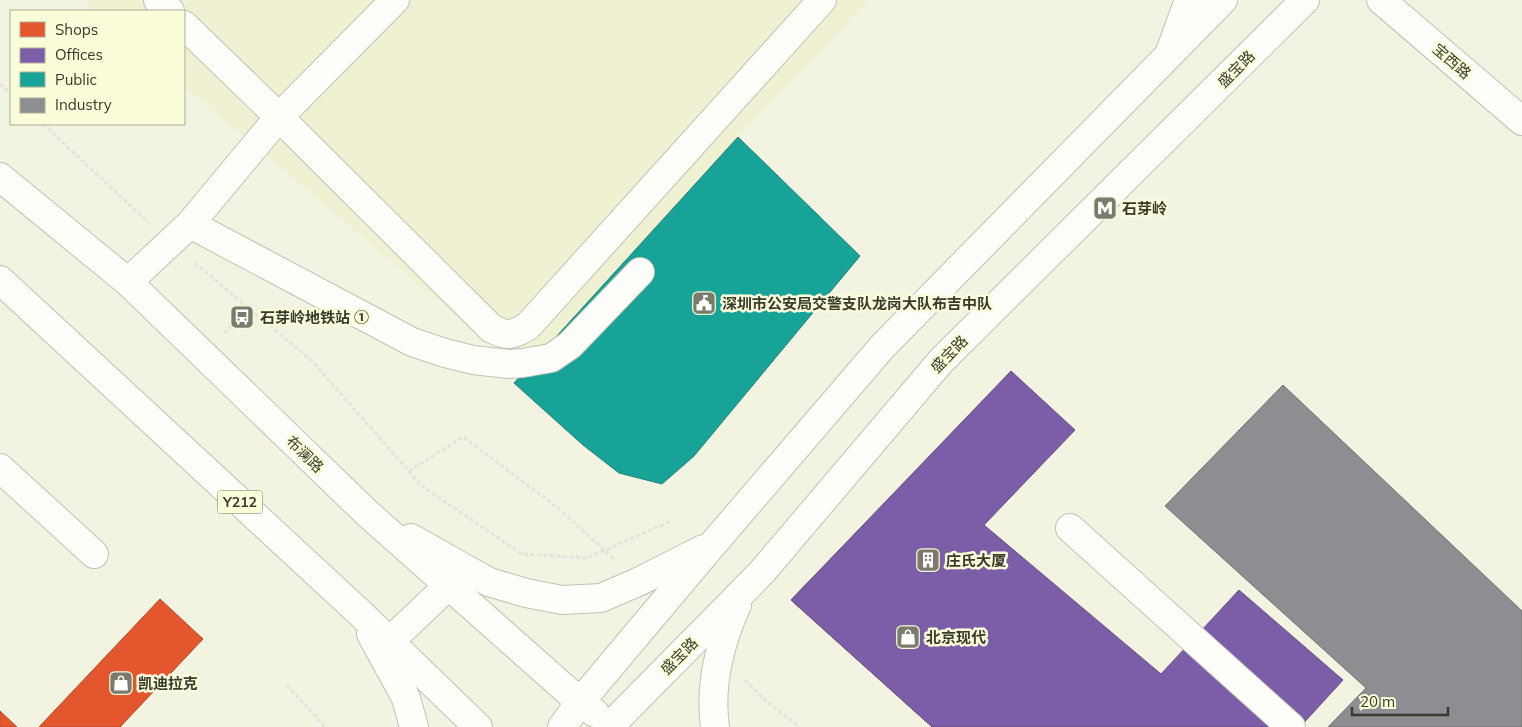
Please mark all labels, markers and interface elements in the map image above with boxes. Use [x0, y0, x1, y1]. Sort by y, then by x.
legend [10, 10, 185, 125]
text: Shops [55, 20, 98, 39]
street label: 宝西路 [1429, 39, 1475, 83]
text: Offices [55, 45, 103, 64]
street label: 盛宝路 [1213, 46, 1259, 92]
text: Public [55, 70, 97, 89]
text: Industry [55, 95, 112, 114]
metro station icon: 石芽岭 [1092, 195, 1118, 221]
place label: 石芽岭 [1122, 199, 1167, 218]
public building icon: 深圳市公安局交警支队龙岗大队布吉中队 [691, 290, 717, 316]
place label: 深圳市公安局交警支队龙岗大队布吉中队 [722, 294, 992, 313]
bus stop icon: 石芽岭地铁站 ① [229, 304, 255, 330]
place label: 石芽岭地铁站 ① [260, 308, 369, 327]
street label: 盛宝路 [927, 331, 971, 377]
street label: 布澜路 [282, 432, 328, 476]
road number: Y212 [218, 491, 262, 514]
building icon: 庄氏大厦 [915, 547, 941, 573]
place label: 庄氏大厦 [946, 551, 1006, 570]
shop icon: 北京现代 [895, 624, 921, 650]
place label: 北京现代 [926, 628, 986, 647]
street label: 盛宝路 [656, 633, 702, 679]
shop icon: 凯迪拉克 [108, 670, 134, 696]
place label: 凯迪拉克 [138, 674, 198, 693]
scale bar [1352, 684, 1448, 716]
text: 20 m [1360, 692, 1395, 711]

